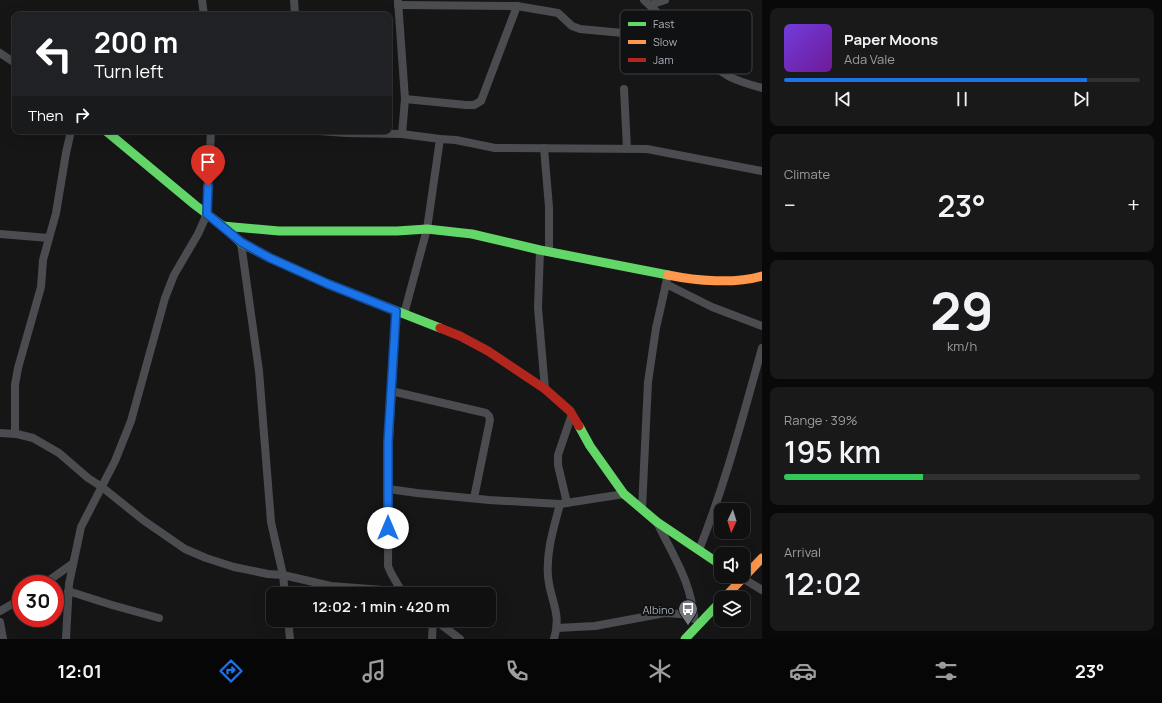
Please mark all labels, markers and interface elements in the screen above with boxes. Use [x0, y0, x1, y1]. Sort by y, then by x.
legend [620, 10, 752, 74]
text: Fast [653, 16, 675, 31]
text: 200 m [94, 23, 178, 61]
icon: left [28, 28, 80, 80]
text: Paper Moons [844, 29, 938, 50]
text: Slow [653, 34, 678, 49]
text: Ada Vale [844, 50, 895, 68]
text: Jam [653, 52, 674, 67]
text: Turn left [94, 59, 164, 83]
icon: previous [832, 88, 854, 110]
icon: pause [951, 88, 973, 110]
icon: next [1070, 88, 1092, 110]
icon: right [71, 104, 93, 126]
text: Then [28, 105, 63, 126]
pin [191, 145, 225, 186]
icon: arrive [197, 151, 219, 173]
text: Climate [784, 165, 830, 183]
text: 23° [937, 185, 986, 226]
text: − [784, 190, 796, 220]
text: + [1127, 190, 1140, 220]
text: 29 [930, 275, 994, 346]
text: km/h [947, 337, 977, 355]
text: Range · 39% [784, 411, 858, 429]
text: 195 km [784, 431, 881, 472]
north arrow [714, 503, 750, 539]
map controls [714, 503, 750, 627]
position arrow [367, 507, 409, 549]
text: Arrival [784, 543, 821, 561]
button: sound [714, 547, 750, 583]
text: 12:02 [784, 563, 861, 604]
speed limit sign: 30 [12, 575, 64, 627]
button: layers [714, 591, 750, 627]
text: 12:02 · 1 min · 420 m [312, 596, 450, 617]
bus stop icon: Albino [677, 598, 699, 626]
place label: Albino [642, 602, 674, 617]
icon: directions [217, 657, 245, 685]
icon: music [360, 657, 388, 685]
icon: phone [503, 657, 531, 685]
icon: climate [646, 657, 674, 685]
icon: car [789, 657, 817, 685]
icon: filters [932, 657, 960, 685]
text: 12:01 [58, 659, 102, 683]
text: 23° [1075, 659, 1104, 683]

